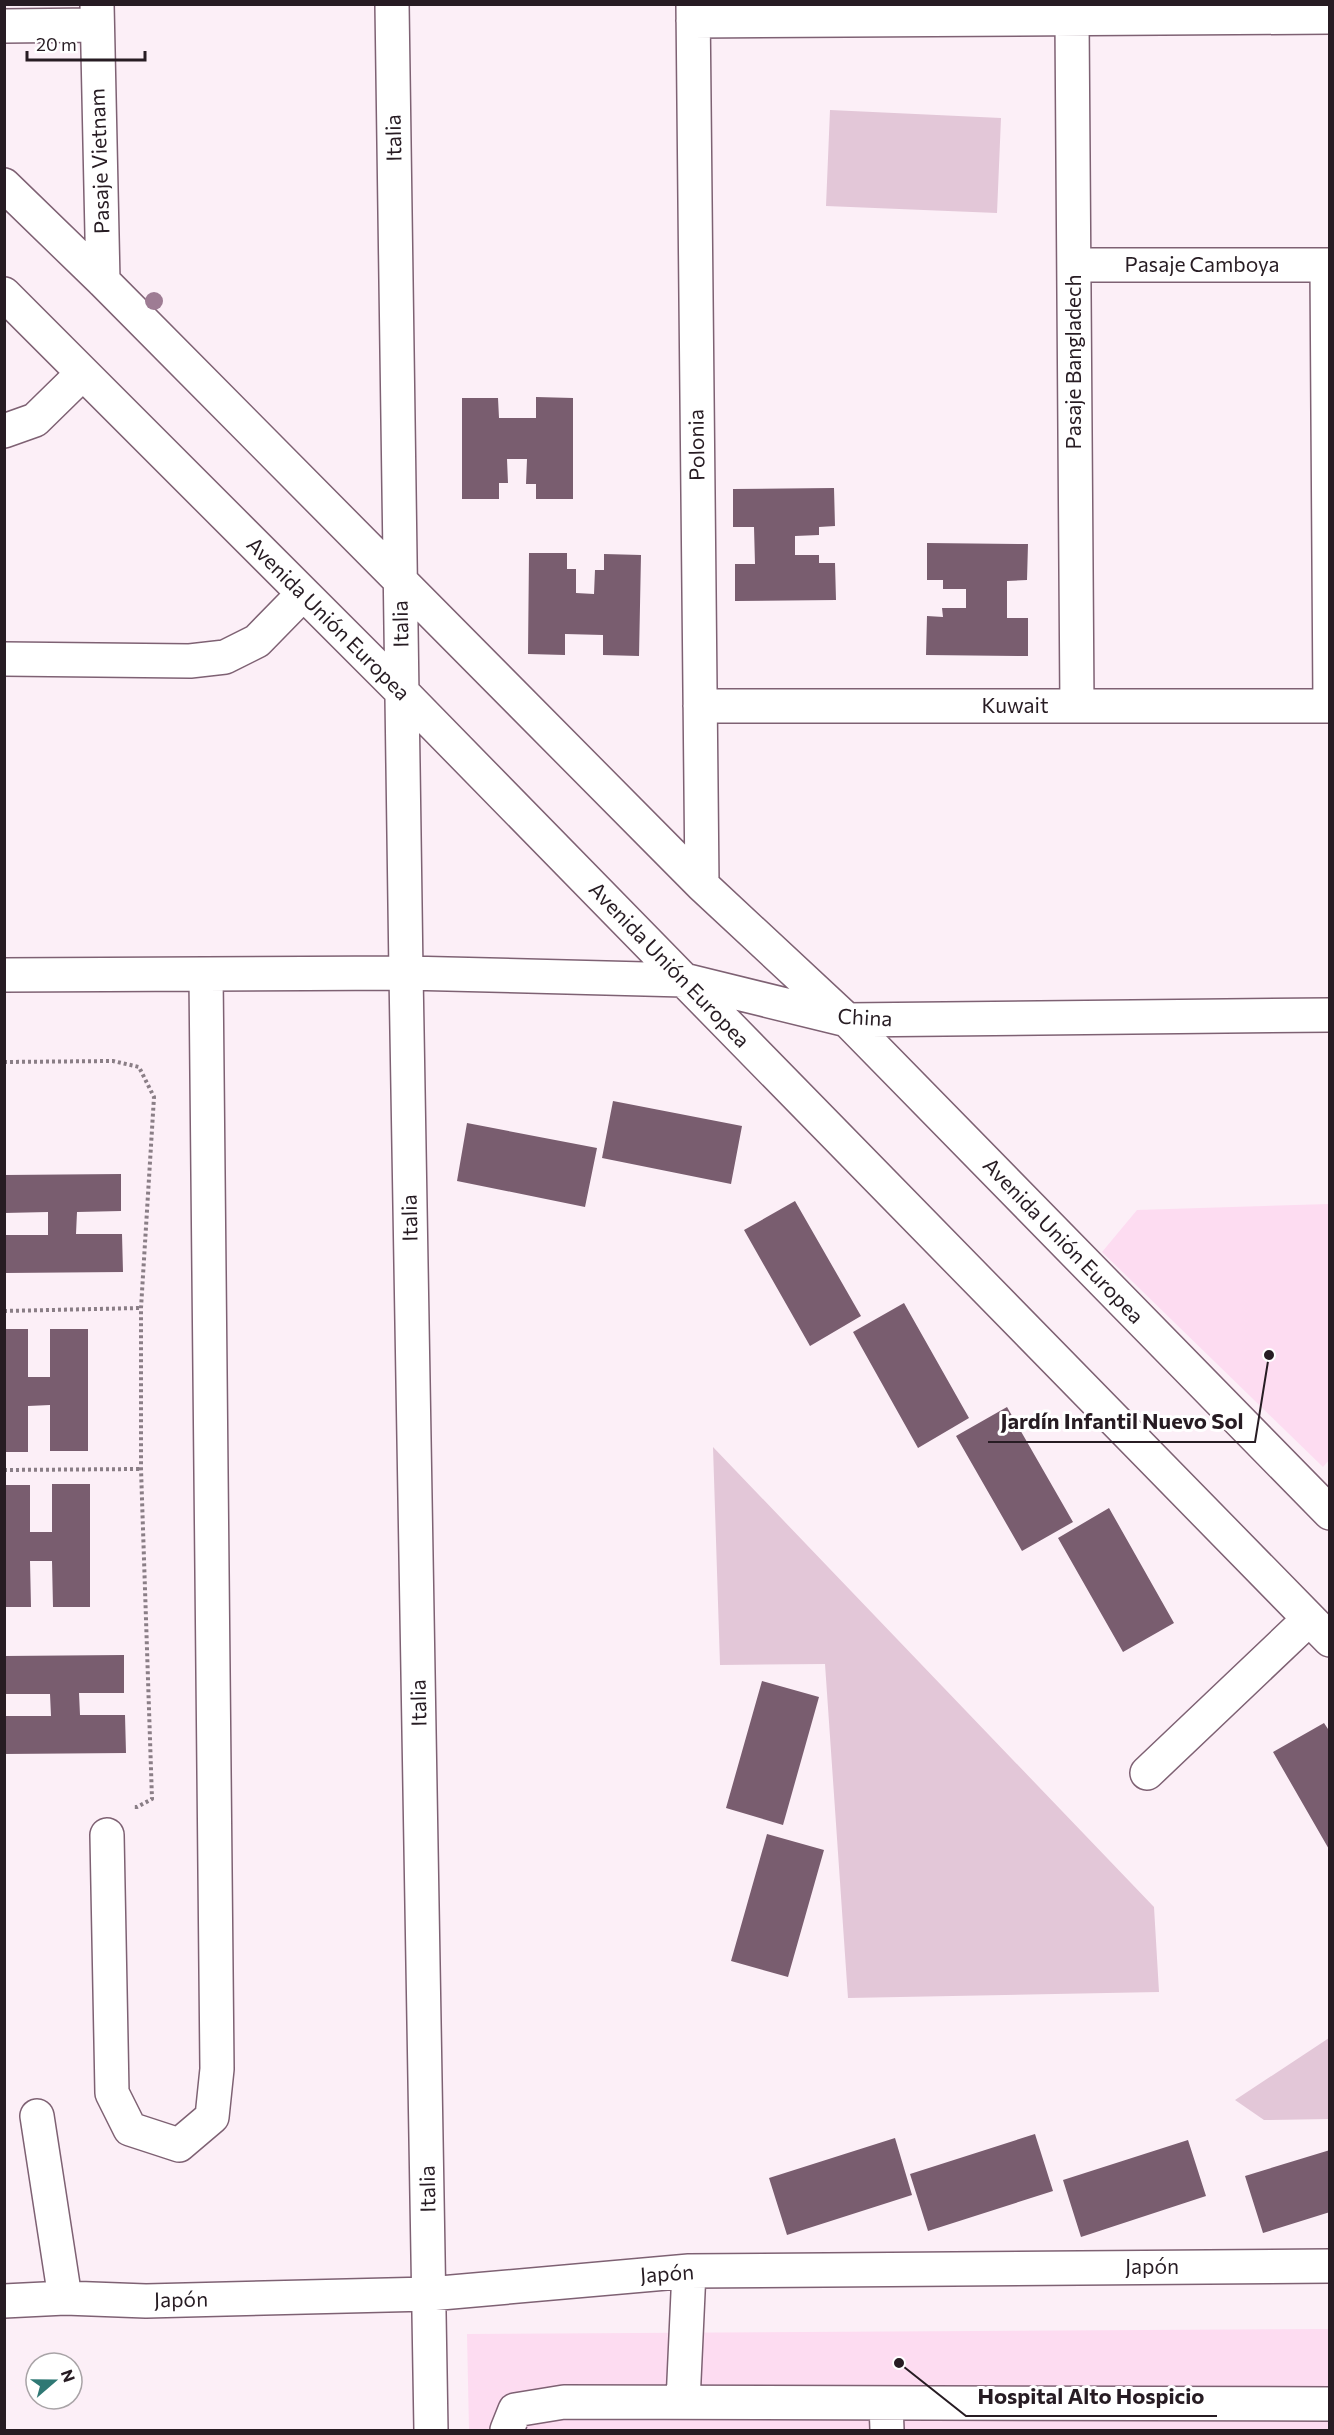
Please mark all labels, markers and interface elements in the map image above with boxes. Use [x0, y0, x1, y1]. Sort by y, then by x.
scale bar [27, 24, 146, 62]
text: 20 m [36, 33, 77, 55]
street label: Pasaje Vietnam [83, 88, 114, 234]
street label: Italia [380, 114, 405, 162]
street label: Pasaje Camboya [1124, 251, 1280, 276]
street label: Pasaje Bangladech [1060, 274, 1085, 450]
street label: Polonia [682, 409, 709, 481]
street label: Avenida Unión Europea [242, 531, 416, 705]
street label: Italia [387, 600, 412, 648]
street label: Kuwait [981, 692, 1049, 717]
street label: Avenida Unión Europea [585, 876, 756, 1052]
street label: China [837, 1003, 893, 1030]
street label: Avenida Unión Europea [979, 1152, 1150, 1328]
street label: Italia [396, 1194, 421, 1242]
callout: Jardín Infantil Nuevo Sol [988, 1402, 1255, 1442]
text: Jardín Infantil Nuevo Sol [1000, 1407, 1244, 1434]
street label: Italia [405, 1679, 430, 1727]
street label: Italia [414, 2165, 439, 2213]
street label: Japón [1125, 2253, 1179, 2278]
street label: Japón [639, 2258, 695, 2287]
street label: Japón [154, 2286, 208, 2311]
north arrow [24, 2351, 84, 2411]
text: N [58, 2367, 80, 2385]
callout: Hospital Alto Hospicio [966, 2376, 1217, 2416]
text: Hospital Alto Hospicio [977, 2382, 1205, 2409]

